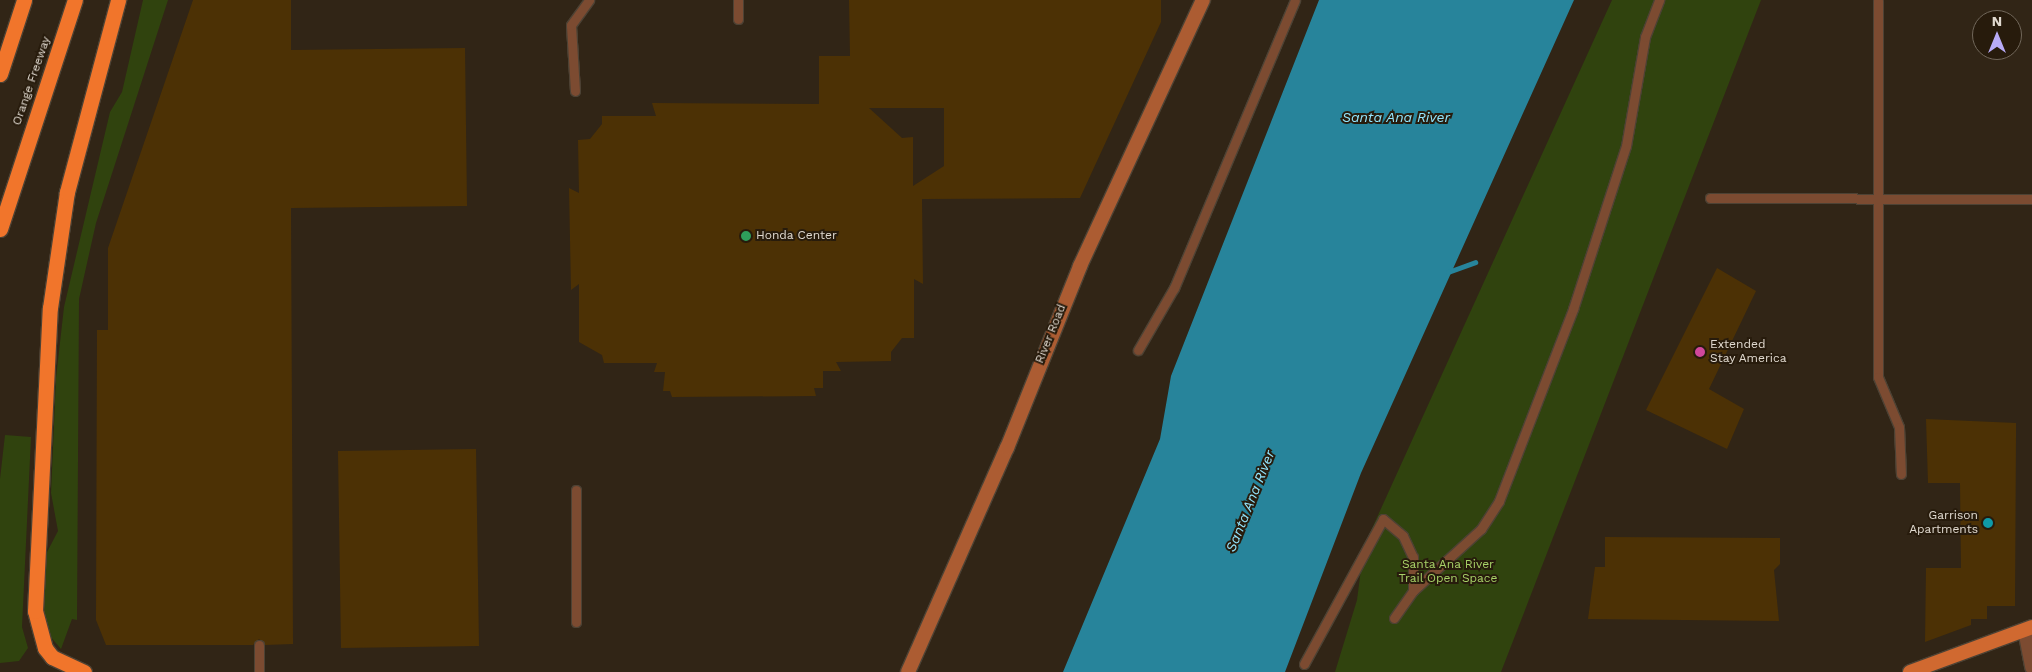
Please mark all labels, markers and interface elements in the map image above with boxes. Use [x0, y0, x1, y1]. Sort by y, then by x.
north arrow [1972, 10, 2022, 60]
text: N [1992, 13, 2002, 29]
street label: Orange Freeway [10, 35, 54, 127]
water label: Santa Ana River [1342, 109, 1450, 125]
place label: Honda Center [756, 229, 837, 243]
marker: Honda Center [740, 230, 752, 242]
street label: River Road [1033, 302, 1069, 366]
place label: Extended Stay America [1710, 338, 1787, 366]
marker: Extended Stay America [1694, 346, 1706, 358]
water label: Santa Ana River [1222, 448, 1278, 554]
place label: Garrison Apartments [1909, 509, 1978, 537]
marker: Garrison Apartments [1982, 517, 1994, 529]
park label: Santa Ana River Trail Open Space [1398, 558, 1498, 586]

